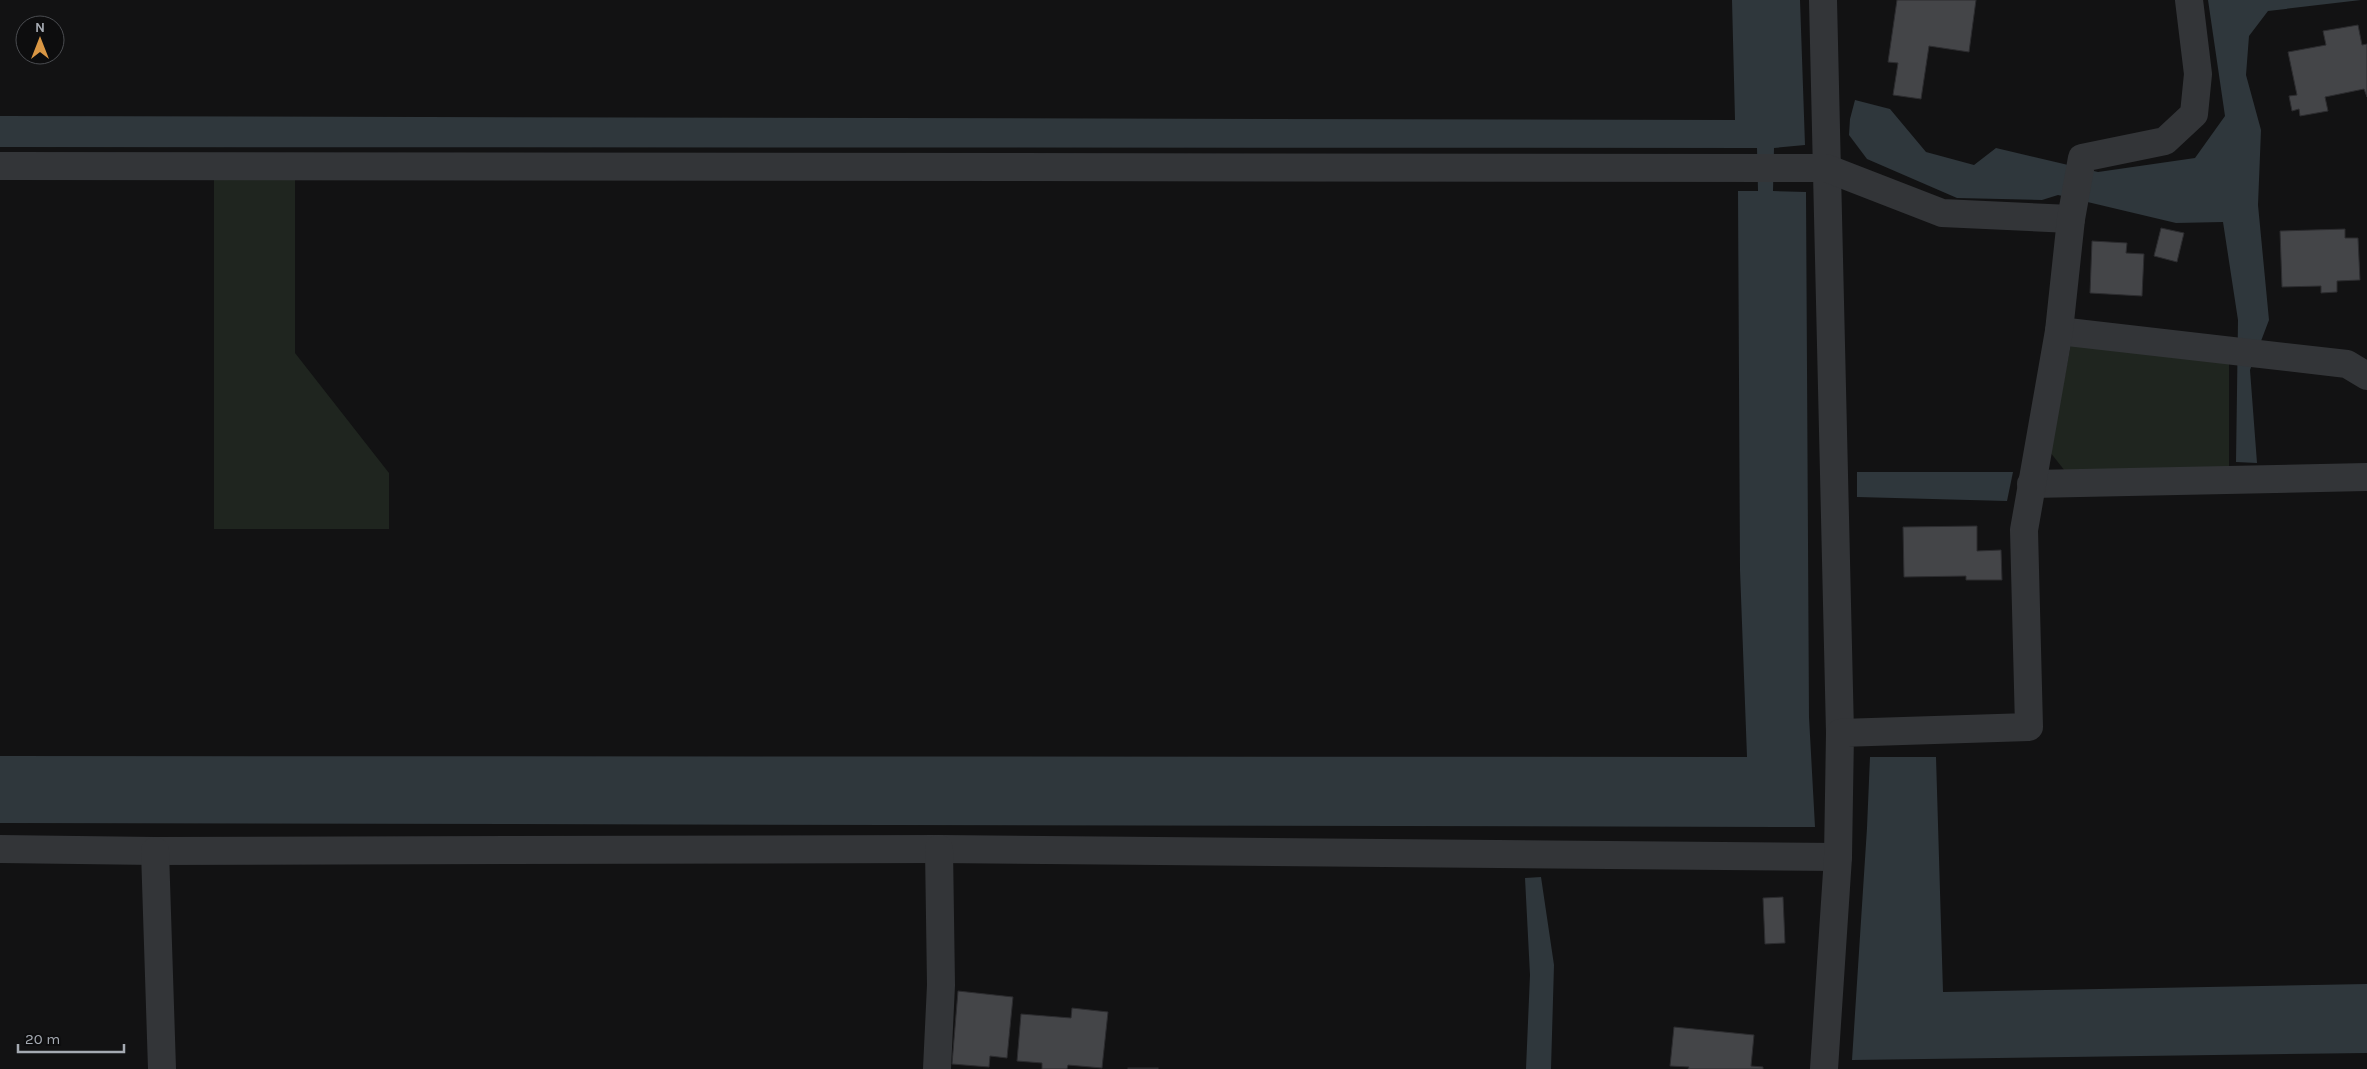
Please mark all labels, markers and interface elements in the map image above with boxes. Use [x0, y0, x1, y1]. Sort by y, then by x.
north arrow [15, 15, 65, 65]
text: N [35, 19, 45, 36]
scale bar [18, 1022, 124, 1054]
text: 20 m [25, 1030, 60, 1048]

